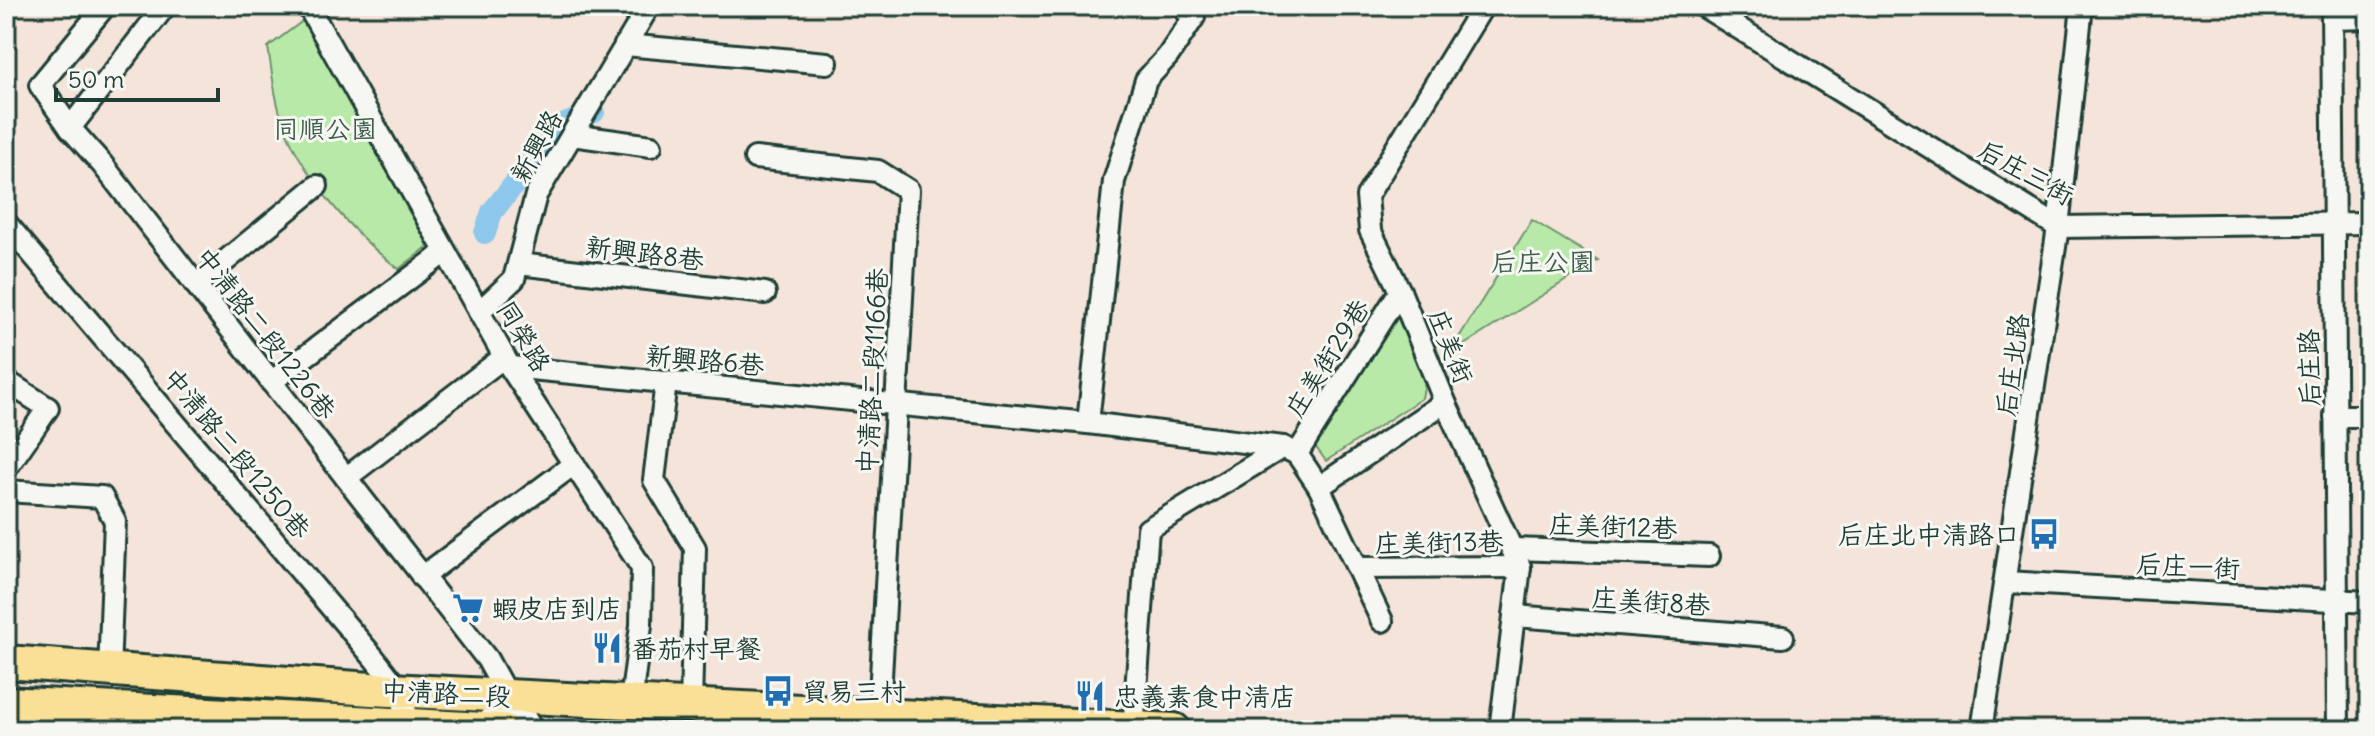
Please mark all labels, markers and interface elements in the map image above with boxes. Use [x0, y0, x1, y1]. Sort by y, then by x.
scale bar [56, 52, 218, 102]
text: 50 m [68, 64, 124, 94]
street label: 新興路 [503, 104, 569, 188]
park label: 同順公園 [273, 112, 377, 145]
street label: 后庄三街 [1973, 132, 2079, 212]
street label: 新興路8巷 [584, 229, 706, 277]
street label: 中清路二段1226巷 [188, 240, 344, 426]
park label: 后庄公園 [1491, 245, 1595, 278]
street label: 中清路二段1166巷 [850, 267, 894, 475]
street label: 庄美街29巷 [1278, 293, 1376, 423]
street label: 同榮路 [490, 294, 558, 378]
street label: 庄美街 [1421, 304, 1481, 388]
street label: 后庄北路 [1988, 311, 2036, 419]
street label: 后庄路 [2292, 329, 2326, 407]
street label: 新興路6巷 [644, 338, 766, 382]
street label: 中清路二段1250巷 [156, 361, 318, 545]
street label: 庄美街12巷 [1548, 507, 1678, 545]
bus stop icon: 后庄北中清路口 [2027, 517, 2061, 551]
place label: 后庄北中清路口 [1838, 518, 2020, 551]
street label: 庄美街13巷 [1374, 524, 1504, 560]
street label: 后庄一街 [2135, 547, 2241, 585]
street label: 庄美街8巷 [1591, 580, 1711, 622]
supermarket icon: 蝦皮店到店 [451, 591, 485, 625]
place label: 蝦皮店到店 [492, 592, 622, 625]
restaurant icon: 番茄村早餐 [590, 631, 624, 665]
place label: 番茄村早餐 [631, 632, 761, 665]
street label: 中清路二段 [380, 673, 512, 713]
bus stop icon: 貿易三村 [761, 674, 795, 708]
place label: 貿易三村 [802, 675, 906, 708]
restaurant icon: 忠義素食中清店 [1073, 679, 1107, 713]
place label: 忠義素食中清店 [1114, 680, 1296, 713]

